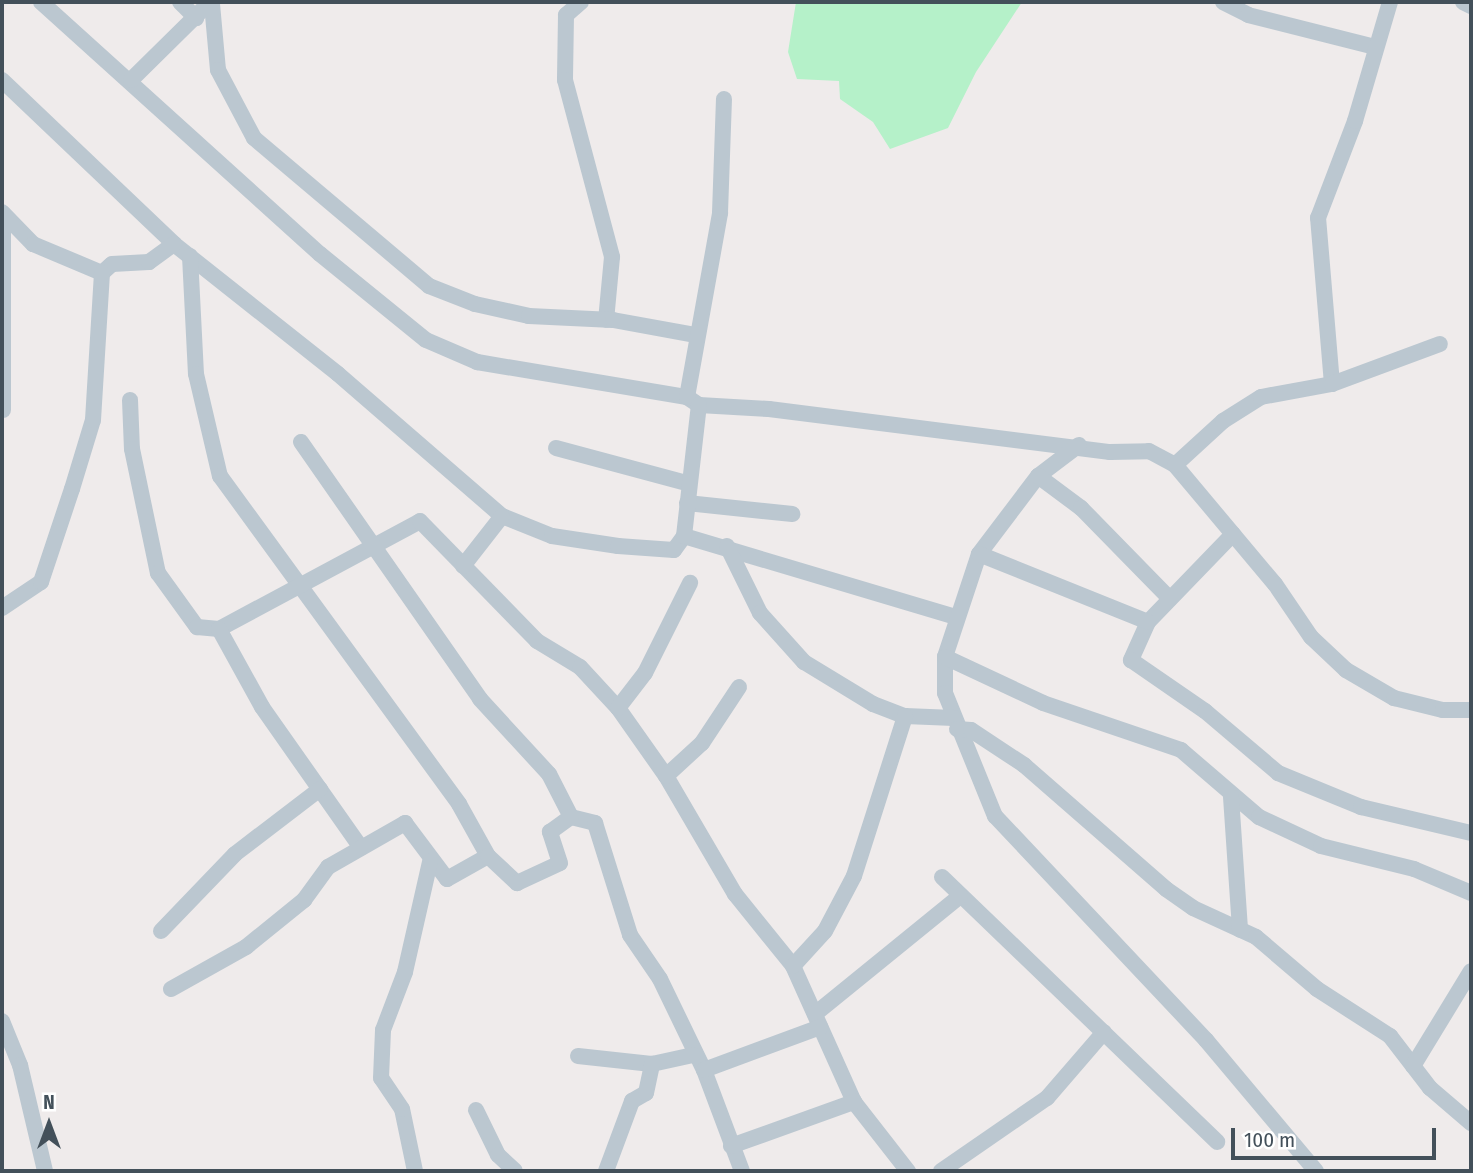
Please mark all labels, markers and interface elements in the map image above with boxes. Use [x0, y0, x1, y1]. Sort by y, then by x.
north arrow [14, 1089, 84, 1159]
text: N [43, 1091, 55, 1114]
scale bar [1235, 1114, 1440, 1158]
text: 100 m [1244, 1127, 1295, 1153]

